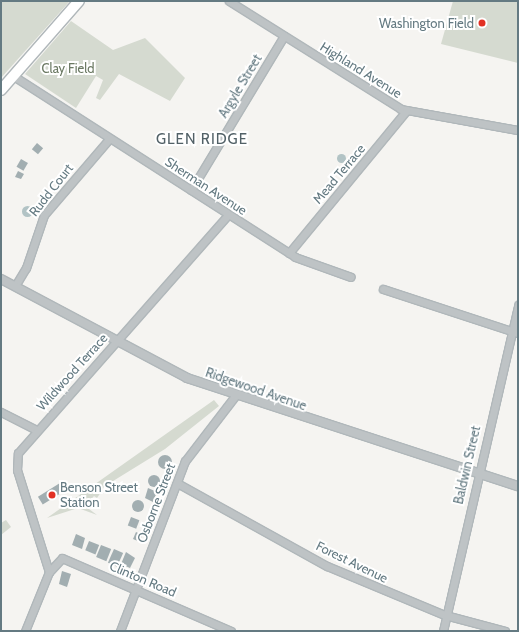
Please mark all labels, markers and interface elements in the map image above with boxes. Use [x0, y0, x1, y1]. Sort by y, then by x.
place label: Washington Field [379, 15, 474, 31]
marker: Washington Field [477, 18, 487, 28]
street label: Highland Avenue [317, 39, 405, 101]
street label: Argyle Street [215, 52, 265, 120]
park label: Clay Field [42, 60, 94, 76]
district label: GLEN RIDGE [156, 131, 248, 149]
street label: Mead Terrace [310, 141, 368, 207]
street label: Sherman Avenue [162, 154, 250, 218]
street label: Rudd Court [26, 161, 76, 219]
street label: Wildwood Terrace [33, 330, 111, 414]
street label: Ridgewood Avenue [203, 364, 309, 414]
street label: Baldwin Street [450, 424, 484, 506]
street label: Osborne Street [134, 461, 178, 545]
place label: Benson Street Station [60, 480, 138, 511]
marker: Benson Street Station [47, 490, 57, 500]
street label: Forest Avenue [314, 538, 390, 586]
street label: Clinton Road [107, 558, 179, 600]

